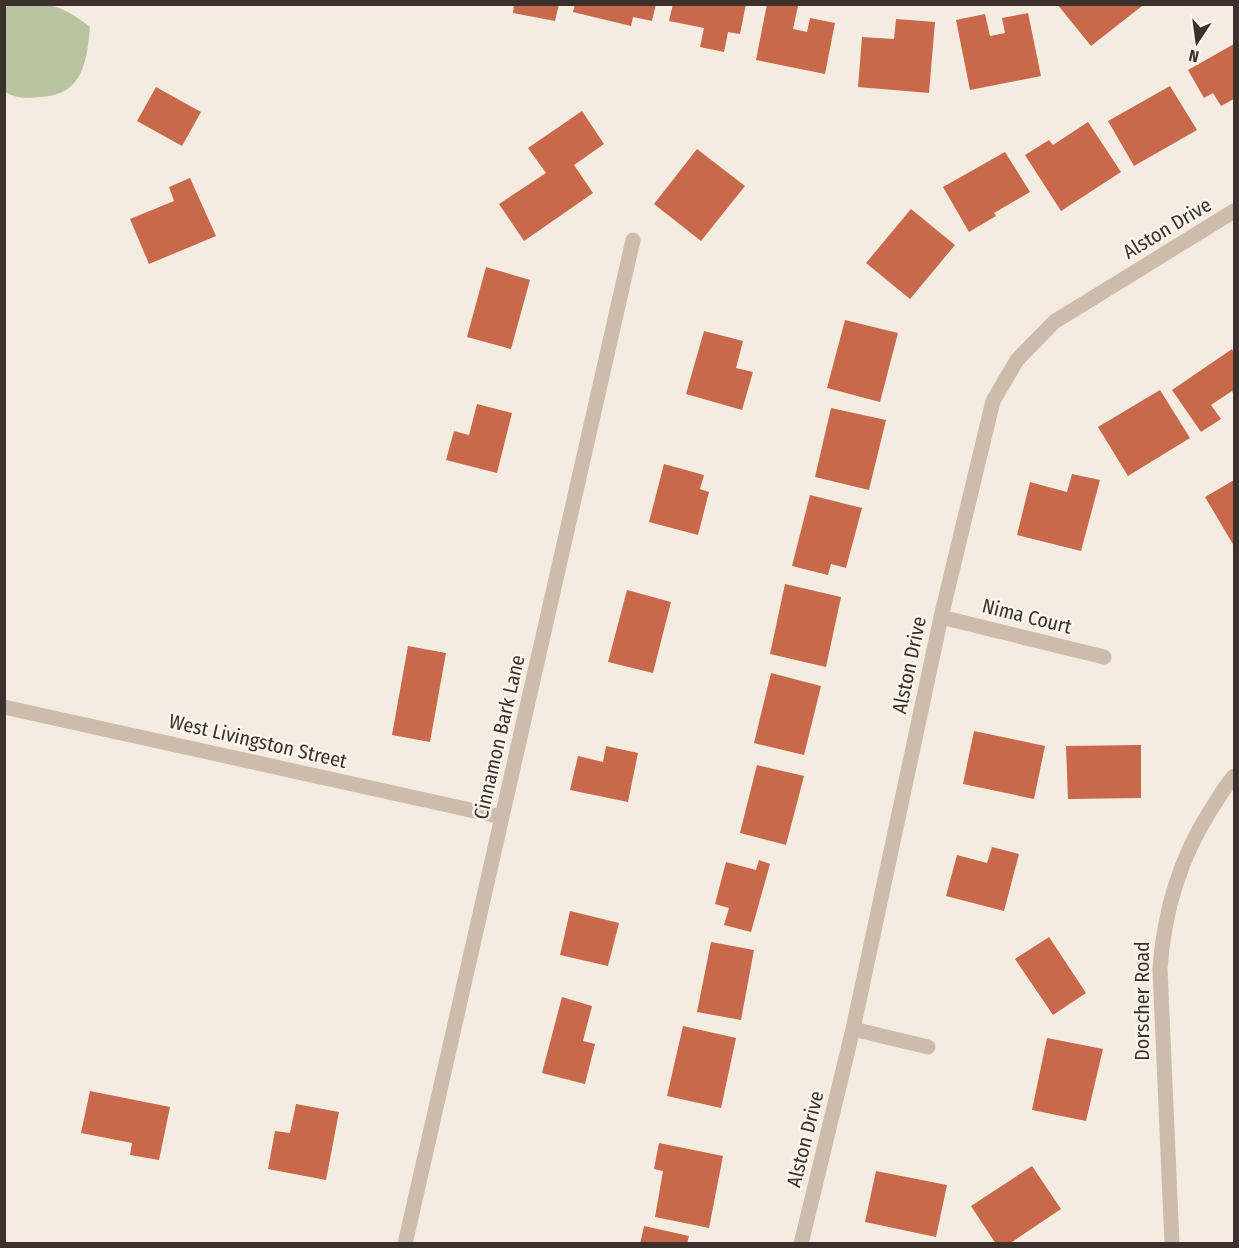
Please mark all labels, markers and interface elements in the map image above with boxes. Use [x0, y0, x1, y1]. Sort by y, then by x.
north arrow [1167, 12, 1227, 72]
text: N [1187, 46, 1201, 66]
street label: Alston Drive [1119, 192, 1215, 264]
street label: Nima Court [980, 593, 1075, 639]
street label: Alston Drive [887, 614, 931, 716]
street label: Cinnamon Bark Lane [468, 652, 530, 822]
street label: West Livingston Street [167, 709, 350, 773]
street label: Dorscher Road [1130, 941, 1154, 1061]
street label: Alston Drive [781, 1088, 829, 1190]

